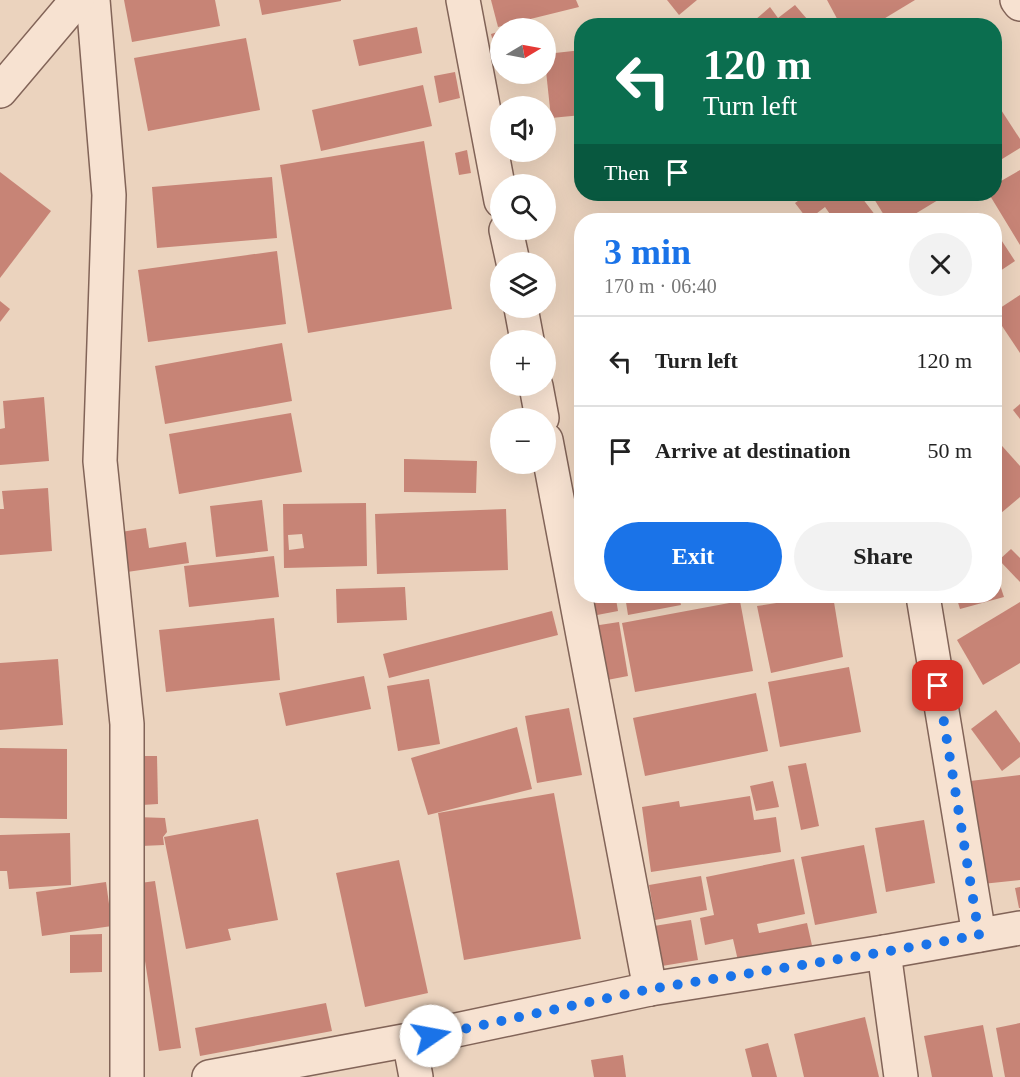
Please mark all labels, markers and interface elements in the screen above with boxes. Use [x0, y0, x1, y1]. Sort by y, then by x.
north arrow [490, 18, 556, 84]
map controls [490, 18, 556, 474]
icon: left [604, 42, 682, 120]
text: 120 m [703, 42, 812, 88]
text: Turn left [703, 91, 797, 121]
button: sound [490, 96, 556, 162]
icon: arrive [661, 156, 694, 189]
text: Then [604, 160, 649, 185]
button: search [490, 174, 556, 240]
text: 3 min [604, 232, 691, 272]
button: close [909, 233, 972, 296]
button: layers [490, 252, 556, 318]
text: 170 m · 06:40 [604, 275, 717, 297]
button: + [490, 330, 556, 396]
icon: left [604, 345, 637, 378]
text: Turn left [655, 348, 738, 373]
text: 120 m [916, 348, 972, 373]
button: − [490, 408, 556, 474]
icon: arrive [604, 435, 637, 468]
text: Arrive at destination [655, 438, 851, 463]
text: 50 m [927, 438, 972, 463]
button: Exit [604, 522, 782, 591]
button: Share [794, 522, 972, 591]
pin [912, 660, 963, 711]
icon: arrive [921, 669, 954, 702]
position arrow [399, 1004, 463, 1068]

